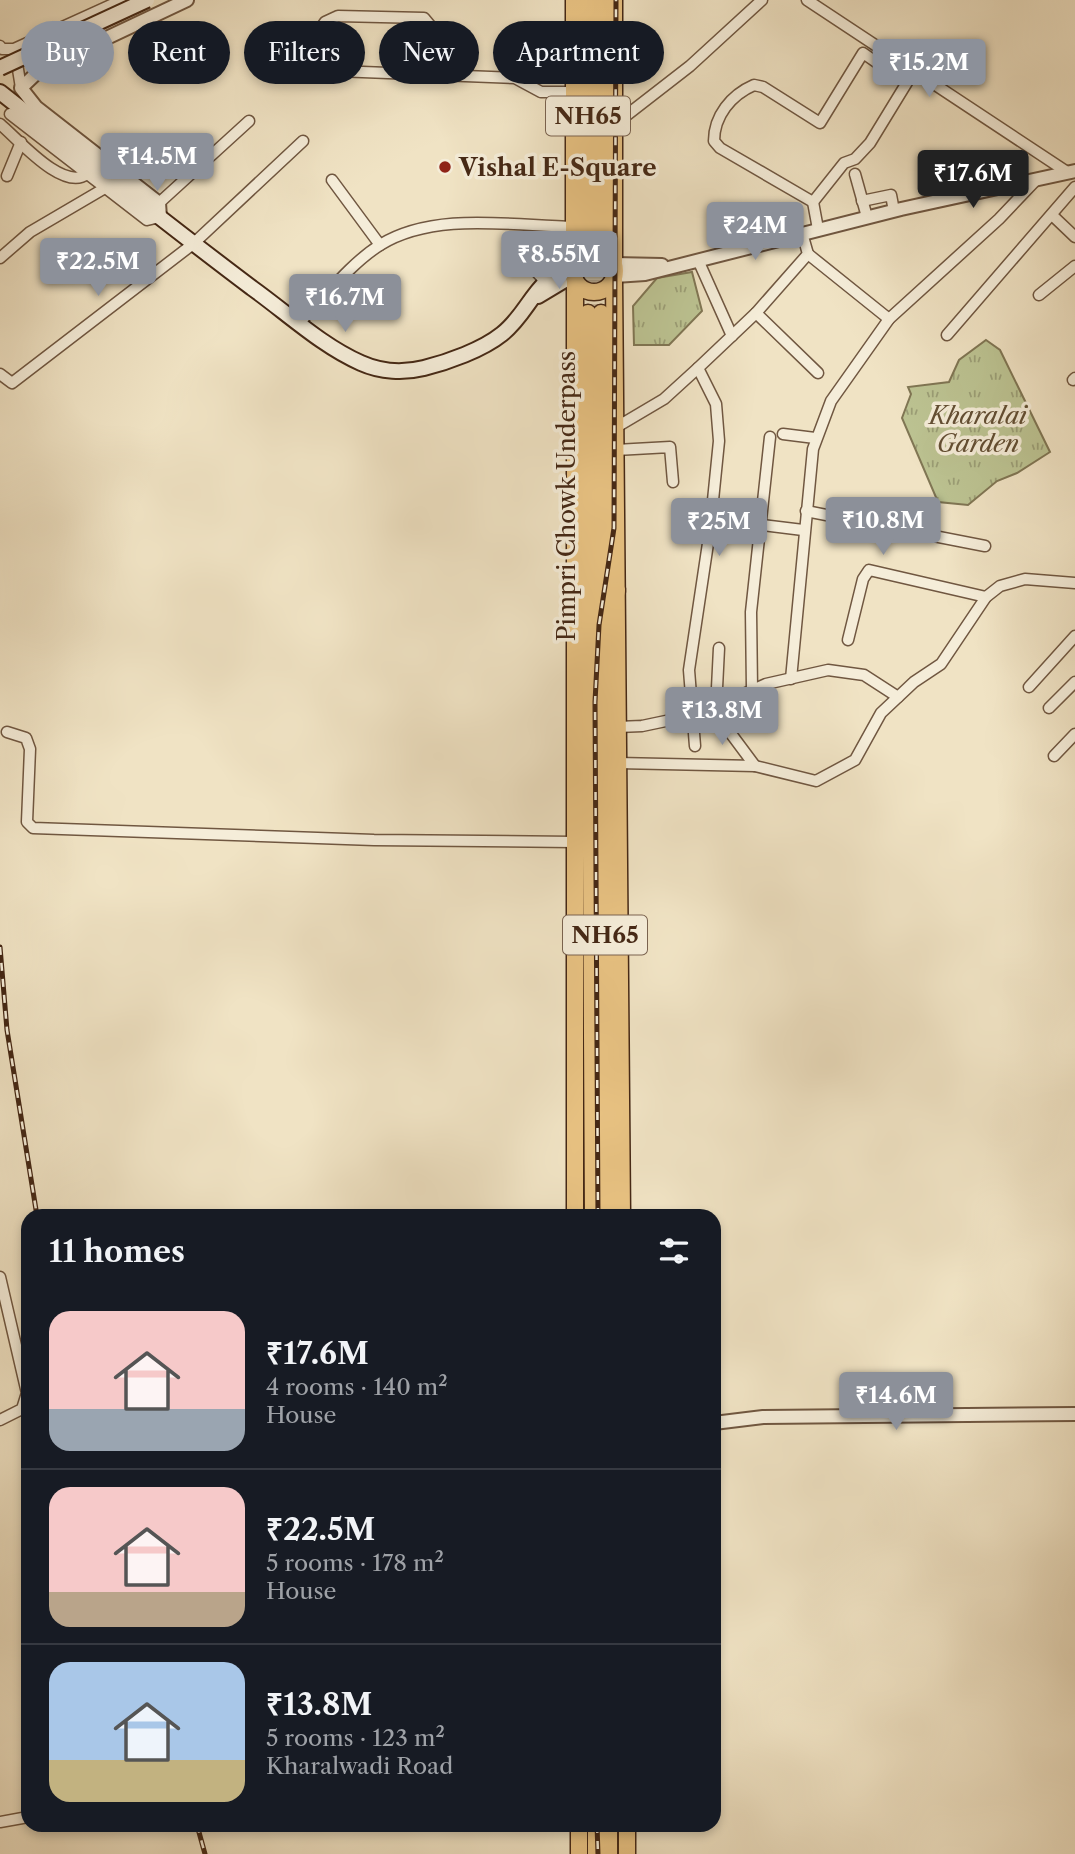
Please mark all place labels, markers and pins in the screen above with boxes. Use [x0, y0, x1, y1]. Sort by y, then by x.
pin: ₹15.2M [872, 40, 986, 99]
pin: ₹14.5M [100, 134, 214, 193]
pin: ₹17.6M [916, 150, 1030, 210]
place label: Vishal E-Square [458, 153, 657, 182]
marker: Vishal E-Square [437, 159, 453, 175]
pin: ₹24M [714, 202, 796, 262]
pin: ₹8.55M [502, 232, 616, 291]
pin: ₹22.5M [41, 238, 155, 298]
pin: ₹16.7M [288, 274, 402, 334]
pin: ₹25M [678, 498, 760, 558]
pin: ₹10.8M [826, 498, 940, 557]
pin: ₹13.8M [665, 688, 779, 747]
pin: ₹14.6M [839, 1372, 953, 1432]

